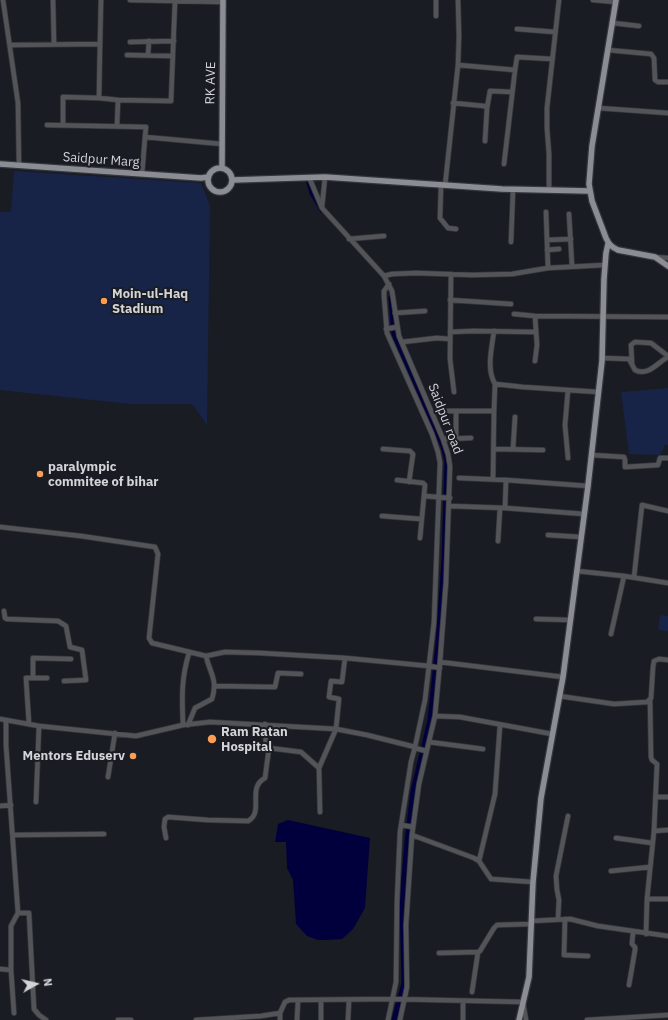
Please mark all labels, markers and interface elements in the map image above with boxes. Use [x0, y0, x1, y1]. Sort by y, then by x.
street label: RK AVE [203, 61, 219, 105]
street label: Saidpur Marg [62, 150, 140, 170]
place label: Moin-ul-Haq Stadium [112, 286, 188, 317]
marker: Moin-ul-Haq Stadium [99, 296, 109, 306]
street label: Saidpur road [424, 381, 466, 457]
place label: paralympic commitee of bihar [48, 459, 159, 490]
marker: paralympic commitee of bihar [35, 469, 45, 479]
place label: Ram Ratan Hospital [221, 724, 288, 755]
marker: Ram Ratan Hospital [206, 733, 218, 745]
place label: Mentors Eduserv [23, 748, 125, 764]
marker: Mentors Eduserv [128, 751, 138, 761]
north arrow [16, 964, 56, 1004]
text: N [40, 977, 55, 987]

